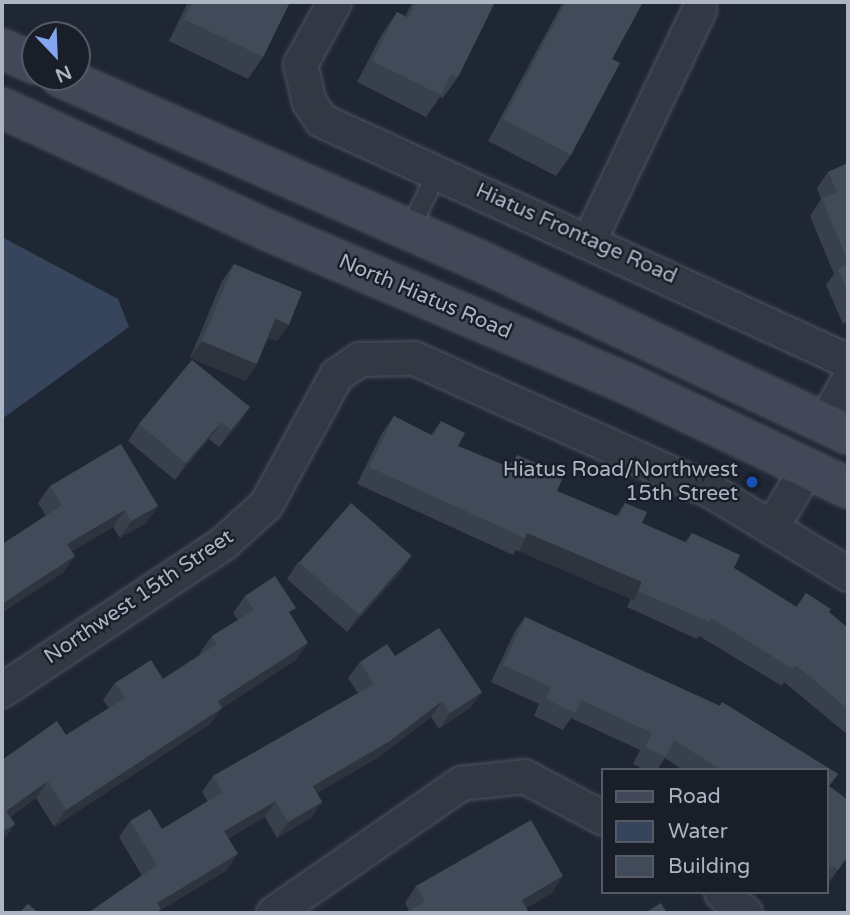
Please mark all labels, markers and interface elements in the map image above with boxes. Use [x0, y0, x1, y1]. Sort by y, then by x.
north arrow [21, 21, 91, 91]
text: N [52, 60, 75, 87]
street label: Hiatus Frontage Road [472, 178, 680, 290]
street label: North Hiatus Road [335, 249, 515, 345]
place label: Hiatus Road/Northwest 15th Street [503, 457, 738, 507]
marker: Hiatus Road/Northwest 15th Street [744, 474, 760, 490]
street label: Northwest 15th Street [40, 524, 238, 670]
legend [602, 768, 829, 894]
text: Road [668, 784, 721, 809]
text: Water [668, 819, 728, 844]
text: Building [668, 854, 750, 879]

